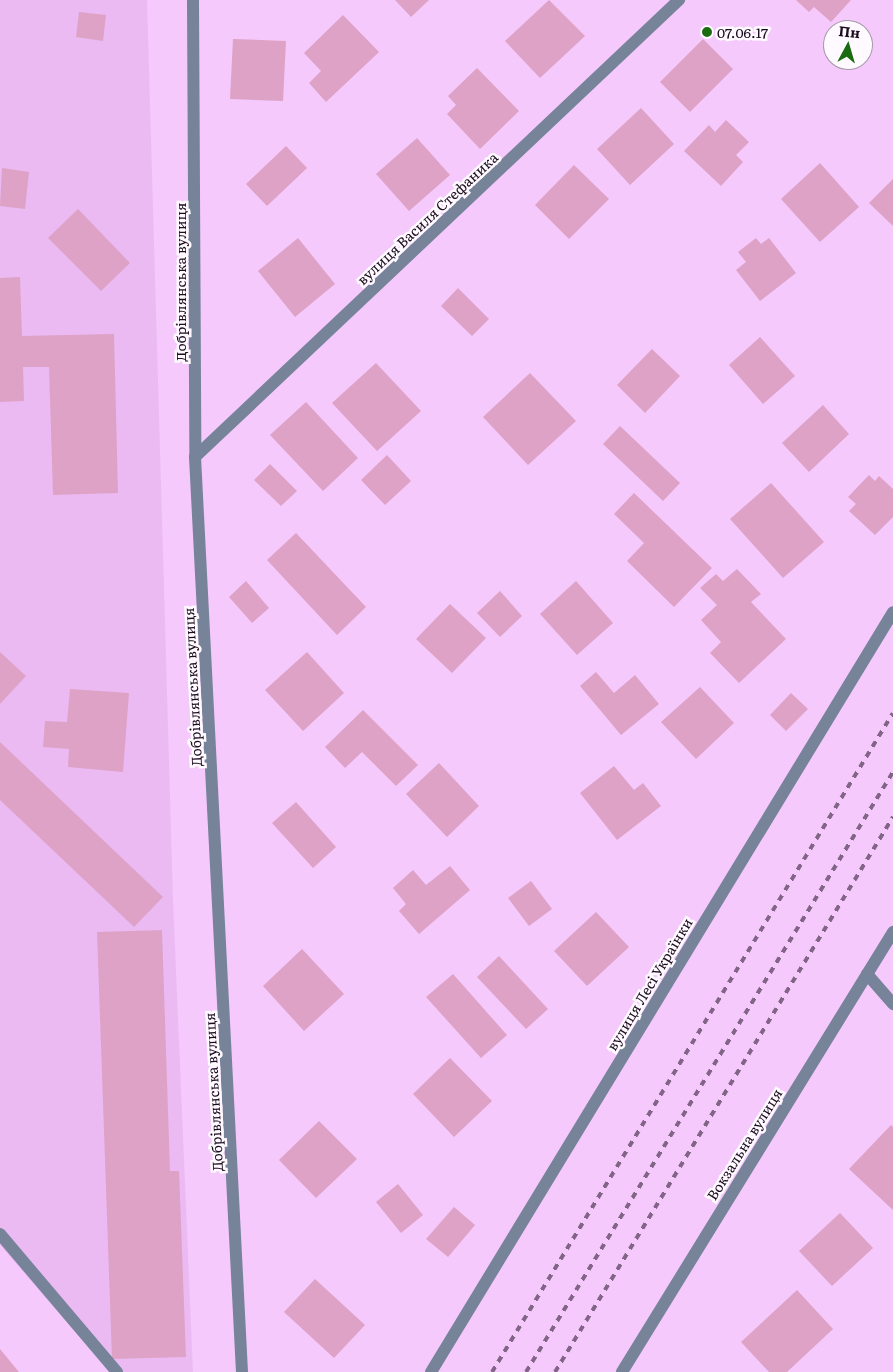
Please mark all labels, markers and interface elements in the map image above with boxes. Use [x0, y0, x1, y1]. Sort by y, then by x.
north arrow [823, 20, 873, 70]
text: Пн [838, 20, 861, 42]
place label: 07.06.17 [717, 24, 768, 40]
marker: 07.06.17 [701, 26, 713, 38]
street label: вулиця Василя Стефаника [353, 148, 501, 288]
street label: Добрівлянська вулиця [172, 203, 188, 361]
street label: Добрівлянська вулиця [179, 607, 205, 767]
street label: вулиця Лесі Українки [603, 915, 695, 1053]
street label: Добрівлянська вулиця [200, 1012, 226, 1172]
street label: Вокзальна вулиця [703, 1085, 785, 1203]

